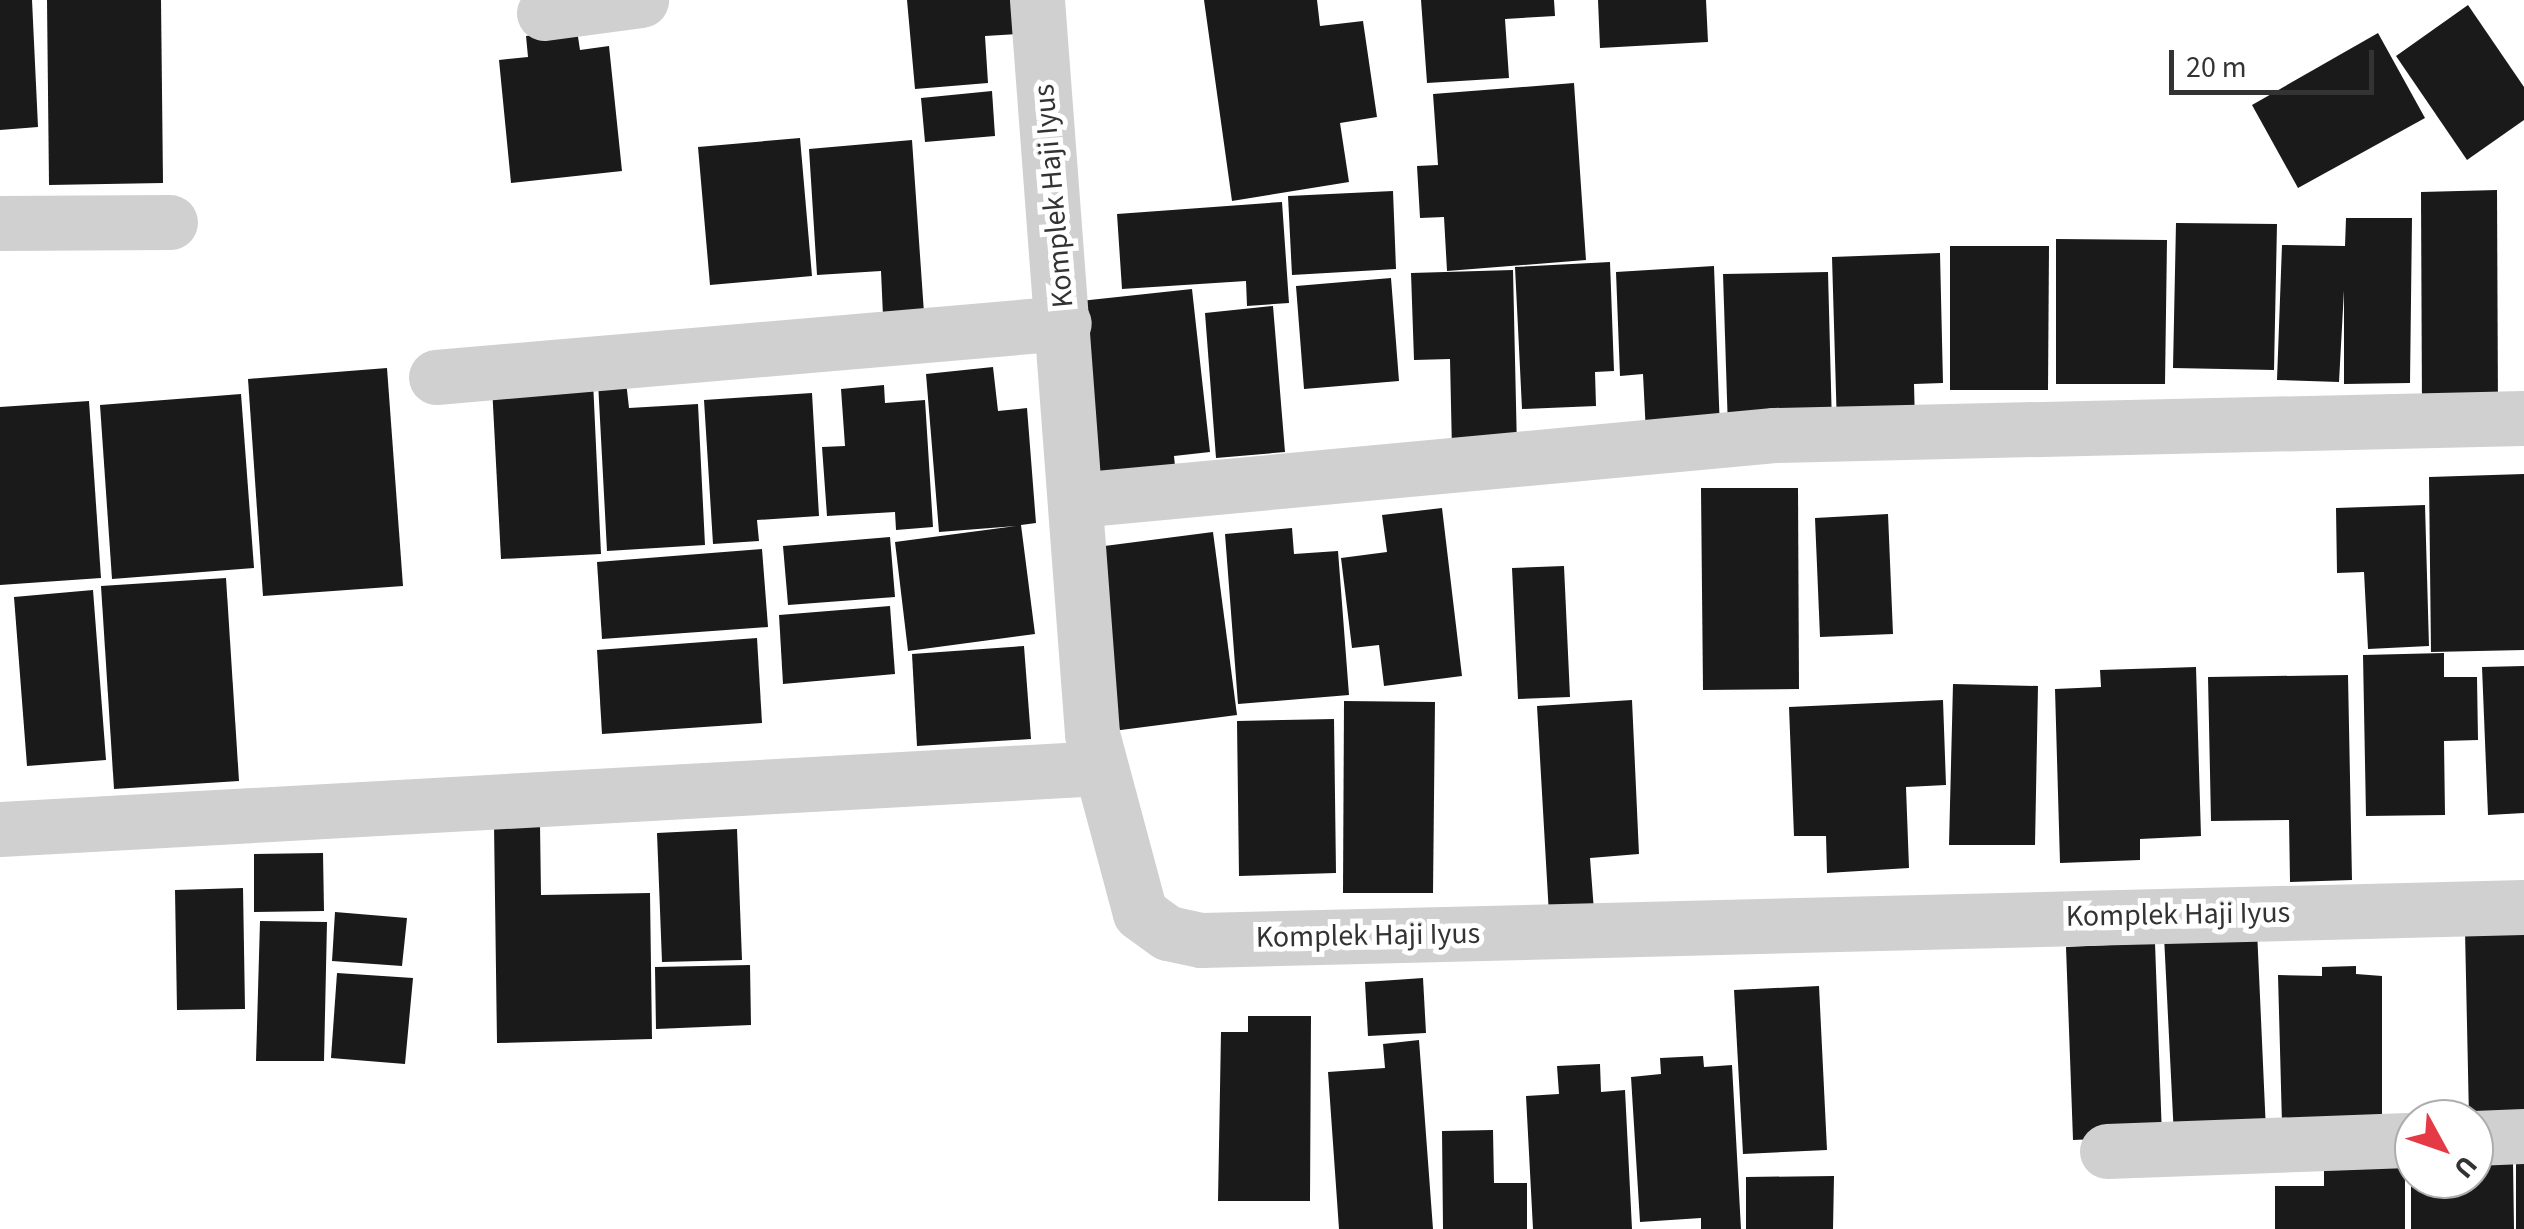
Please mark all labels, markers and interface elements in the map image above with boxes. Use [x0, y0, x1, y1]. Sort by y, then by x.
scale bar [2174, 30, 2379, 92]
text: 20 m [2186, 46, 2247, 89]
street label: Komplek Haji Iyus [1026, 83, 1082, 309]
street label: Komplek Haji Iyus [2065, 895, 2291, 935]
street label: Komplek Haji Iyus [1255, 916, 1481, 956]
north arrow [2394, 1099, 2494, 1199]
text: U [2444, 1147, 2487, 1187]

